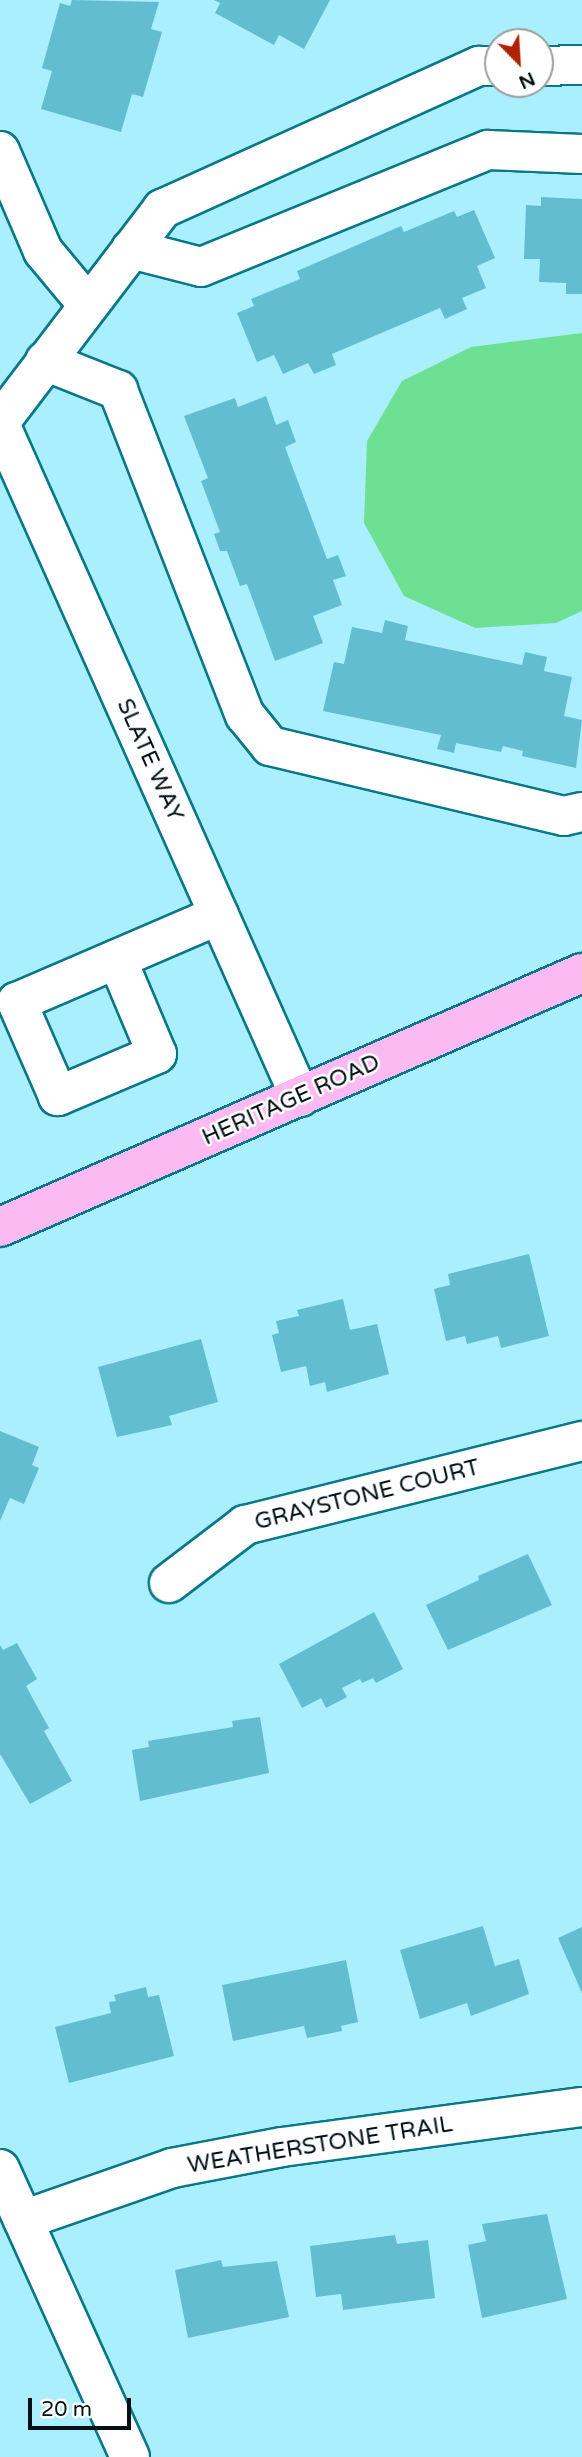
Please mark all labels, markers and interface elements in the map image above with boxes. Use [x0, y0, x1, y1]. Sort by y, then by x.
north arrow [484, 28, 554, 98]
text: N [515, 67, 538, 94]
street label: SLATE WAY [111, 695, 189, 825]
street label: HERITAGE ROAD [198, 1048, 384, 1152]
street label: GRAYSTONE COURT [252, 1454, 482, 1536]
street label: WEATHERSTONE TRAIL [185, 2110, 455, 2180]
scale bar [32, 2384, 135, 2428]
text: 20 m [41, 2397, 92, 2422]

